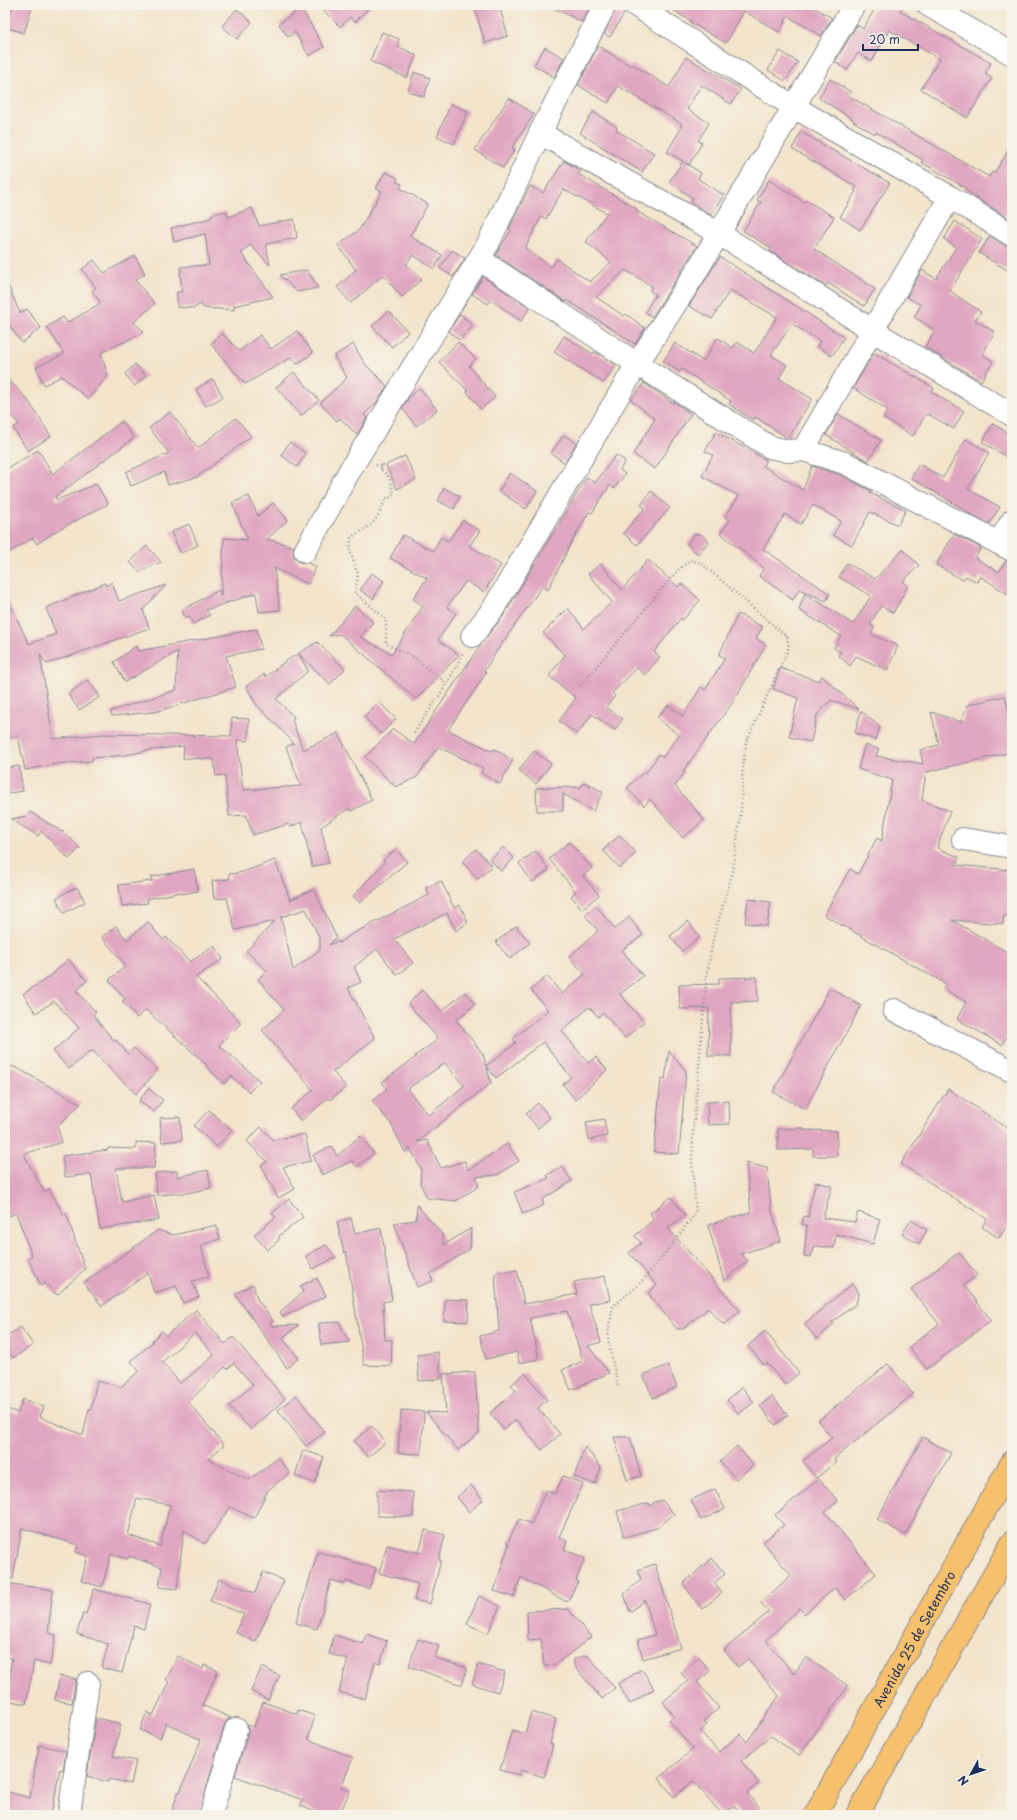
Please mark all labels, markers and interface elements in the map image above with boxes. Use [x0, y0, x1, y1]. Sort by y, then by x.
scale bar [863, 26, 918, 52]
text: 20 m [869, 30, 900, 48]
street label: Avenida 25 de Setembro [868, 1567, 959, 1710]
north arrow [951, 1754, 991, 1794]
text: N [953, 1772, 972, 1790]

